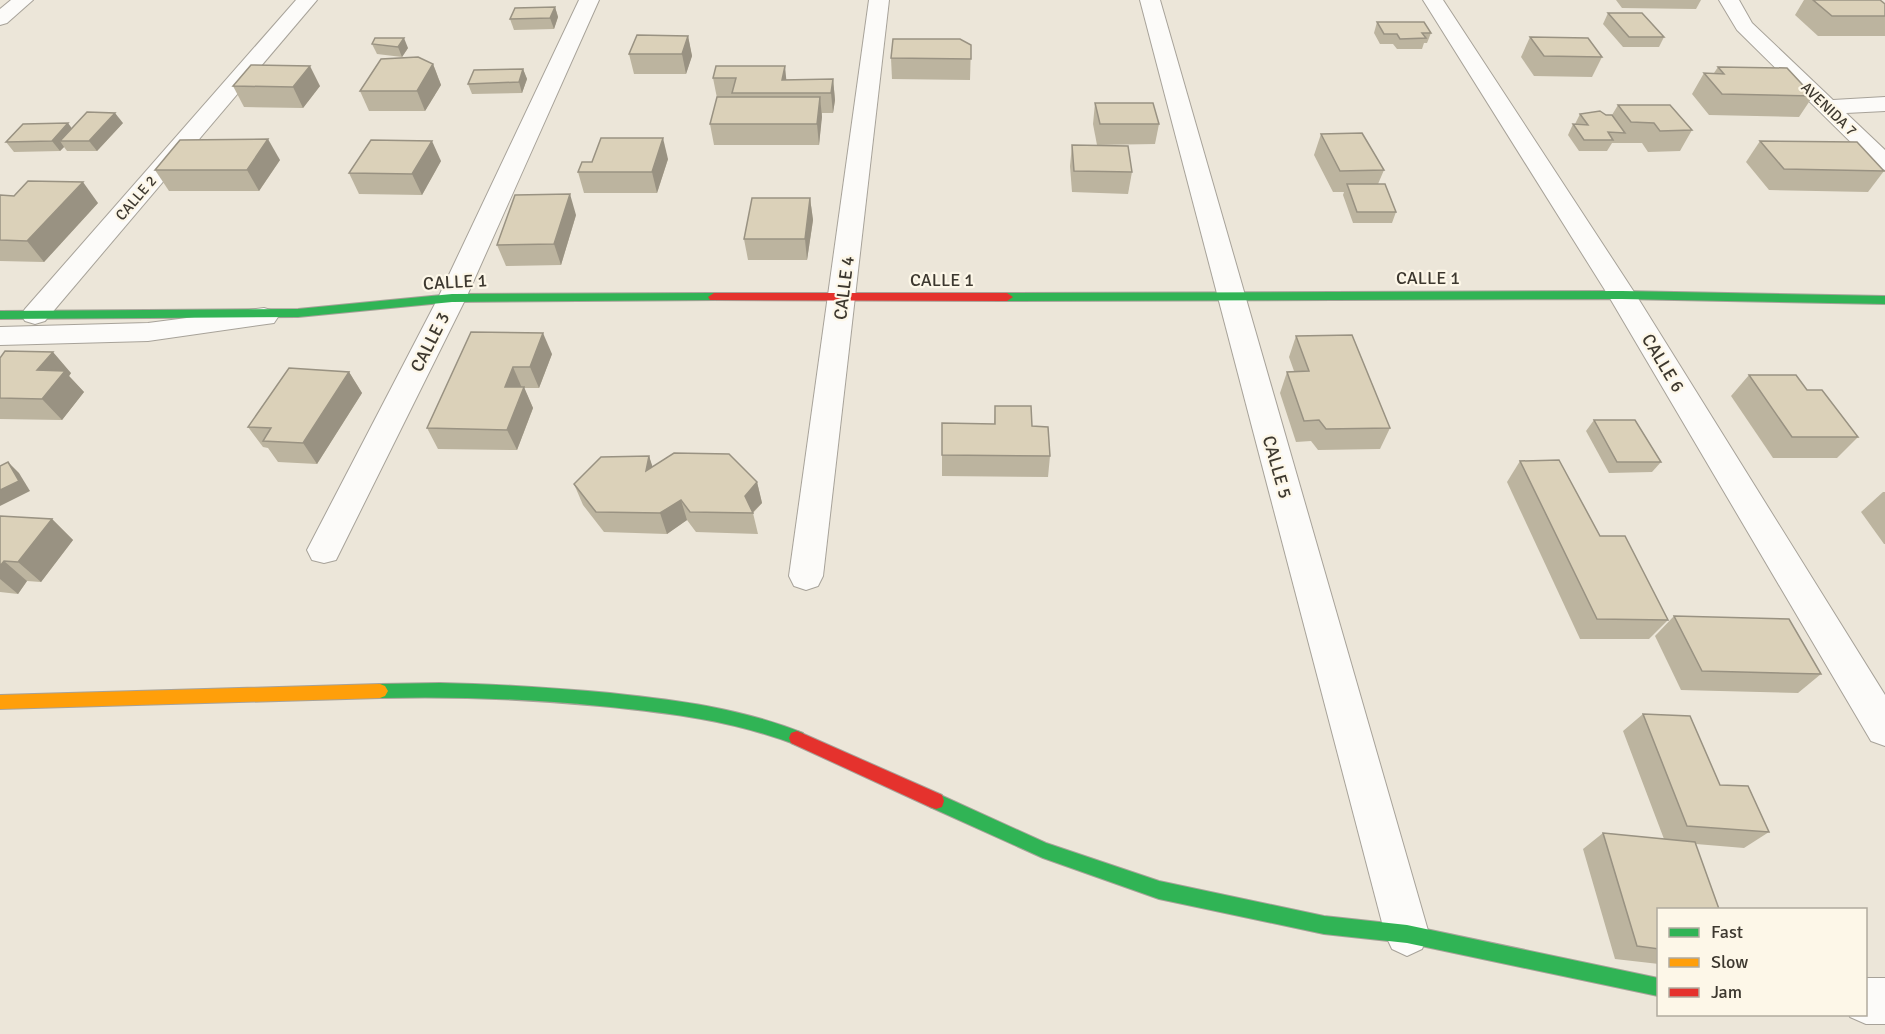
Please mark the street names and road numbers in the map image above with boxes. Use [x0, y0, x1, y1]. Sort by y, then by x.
street label: AVENIDA 7 [1797, 78, 1861, 140]
street label: CALLE 2 [112, 172, 160, 224]
street label: CALLE 4 [829, 255, 859, 321]
street label: CALLE 1 [1396, 267, 1460, 289]
street label: CALLE 1 [422, 269, 488, 295]
street label: CALLE 1 [910, 269, 974, 291]
street label: CALLE 3 [406, 308, 454, 376]
street label: CALLE 6 [1637, 330, 1689, 396]
street label: CALLE 5 [1258, 433, 1296, 501]

